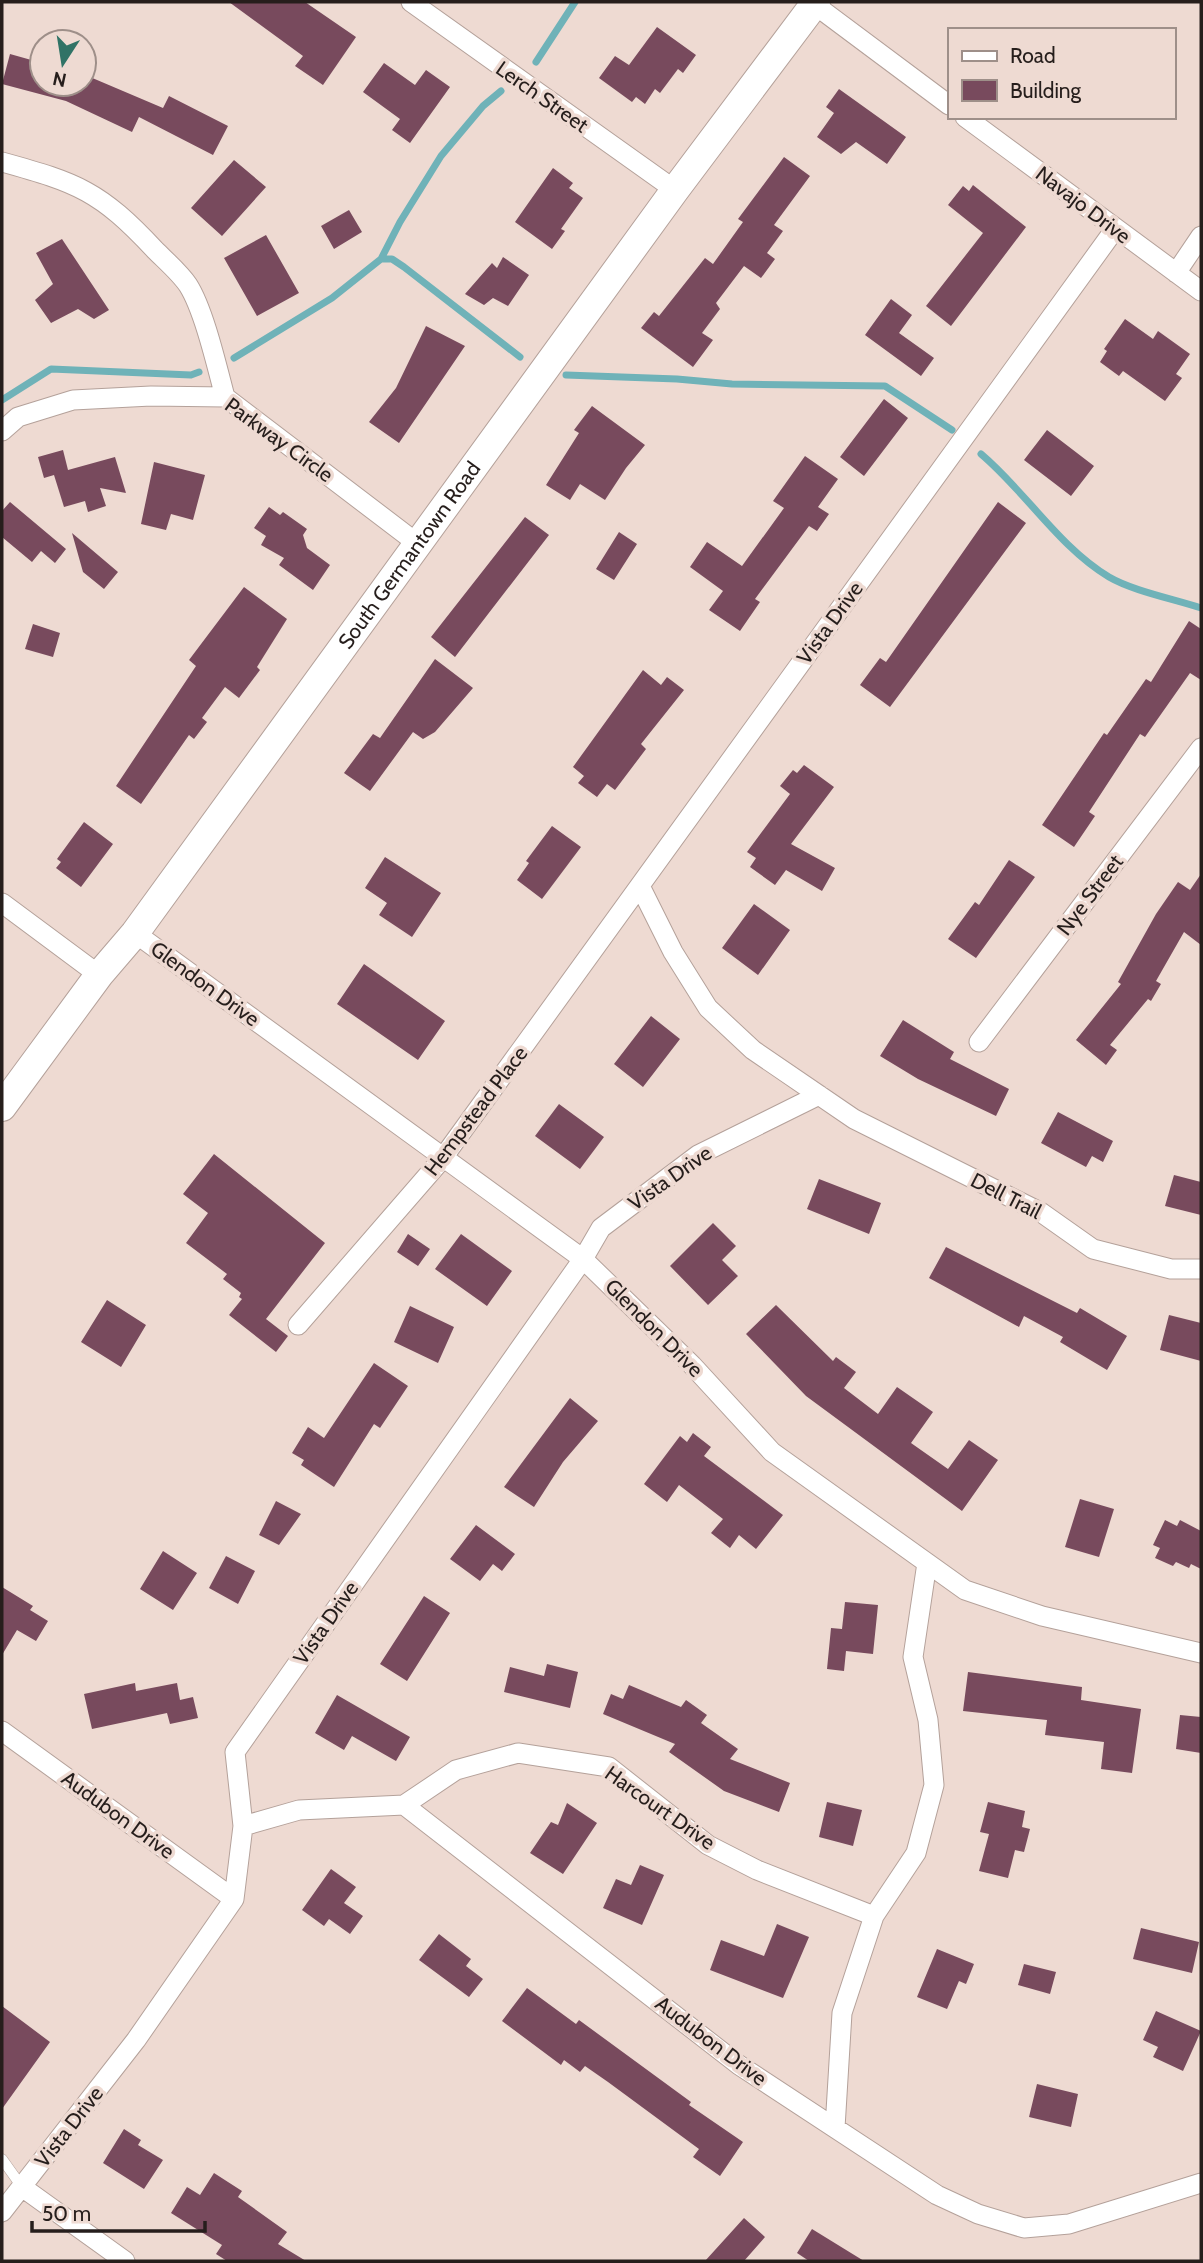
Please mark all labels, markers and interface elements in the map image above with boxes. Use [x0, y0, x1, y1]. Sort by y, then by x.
north arrow [28, 28, 98, 98]
legend [948, 28, 1175, 119]
text: Road [1010, 43, 1056, 68]
street label: Lerch Street [491, 56, 593, 138]
text: N [51, 66, 69, 92]
text: Building [1010, 78, 1082, 103]
street label: Navajo Drive [1030, 161, 1136, 249]
street label: Parkway Circle [220, 392, 338, 487]
street label: South Germantown Road [333, 457, 485, 654]
street label: Vista Drive [791, 576, 868, 669]
street label: Nye Street [1051, 849, 1128, 940]
street label: Glendon Drive [146, 936, 265, 1031]
street label: Hempstead Place [419, 1041, 532, 1180]
street label: Vista Drive [623, 1140, 716, 1215]
street label: Dell Trail [967, 1167, 1046, 1224]
street label: Glendon Drive [600, 1274, 709, 1382]
street label: Vista Drive [288, 1576, 363, 1669]
street label: Harcourt Drive [600, 1760, 720, 1855]
street label: Audubon Drive [57, 1765, 180, 1864]
street label: Audubon Drive [651, 1991, 772, 2091]
street label: Vista Drive [29, 2081, 108, 2172]
scale bar [32, 2190, 205, 2234]
text: 50 m [42, 2201, 91, 2226]

